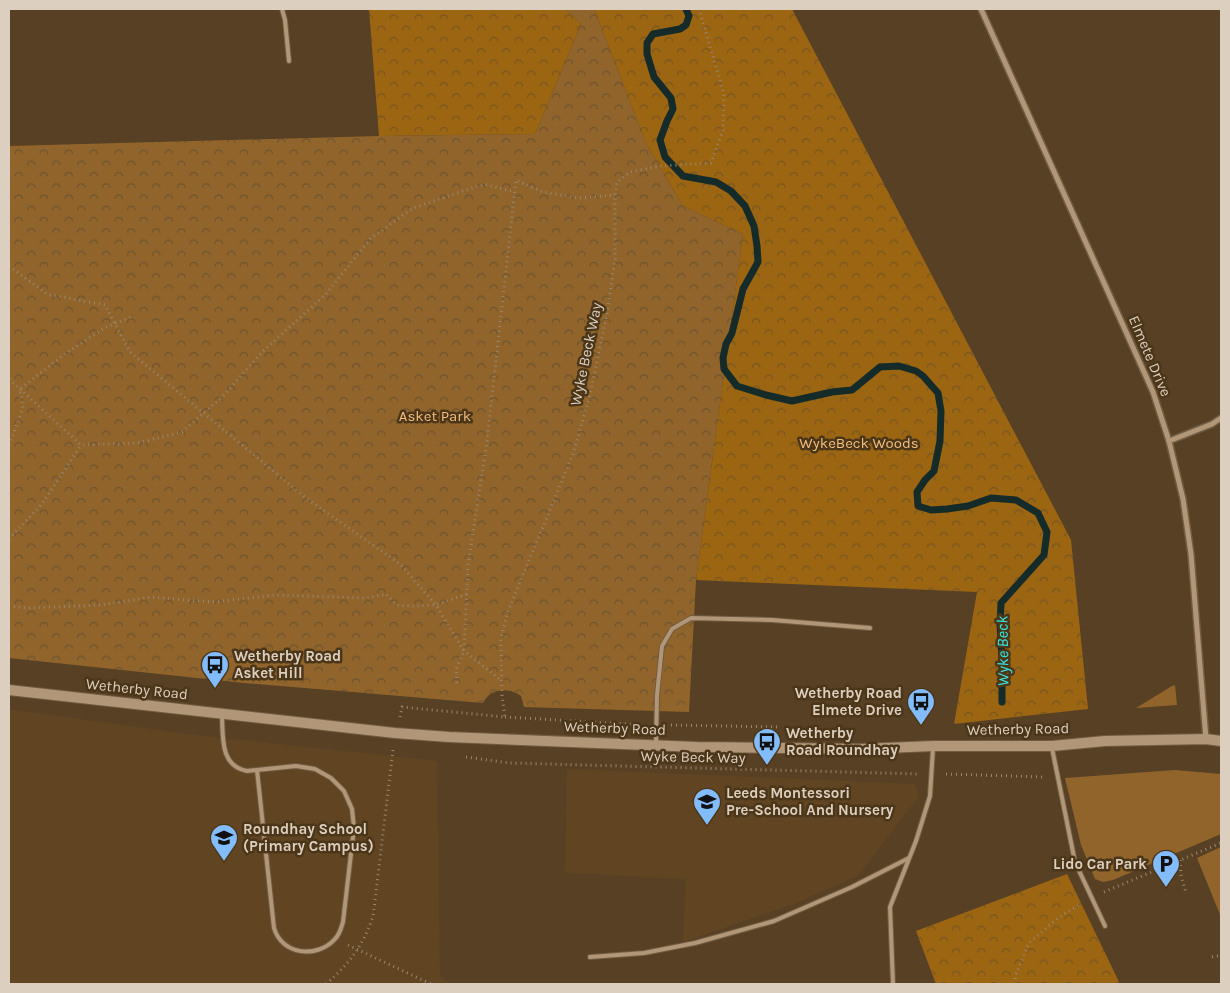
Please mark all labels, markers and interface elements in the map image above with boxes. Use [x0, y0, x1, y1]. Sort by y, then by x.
street label: Wyke Beck Way [566, 301, 606, 407]
street label: Elmete Drive [1125, 313, 1175, 399]
park label: Asket Park [399, 407, 471, 425]
park label: WykeBeck Woods [799, 434, 919, 452]
water label: Wyke Beck [992, 615, 1013, 687]
place label: Wetherby Road Asket Hill [234, 647, 341, 682]
bus stop icon: Wetherby Road Asket Hill [200, 650, 230, 689]
street label: Wetherby Road [85, 675, 189, 703]
place label: Wetherby Road Elmete Drive [795, 684, 902, 719]
bus stop icon: Wetherby Road Elmete Drive [906, 687, 936, 726]
street label: Wetherby Road [564, 717, 666, 739]
street label: Wetherby Road [967, 719, 1069, 739]
place label: Wetherby Road Roundhay [786, 724, 898, 759]
bus stop icon: Wetherby Road Roundhay [752, 727, 782, 766]
street label: Wyke Beck Way [640, 747, 746, 767]
place label: Leeds Montessori Pre-School And Nursery [726, 784, 894, 819]
school or university icon: Leeds Montessori Pre-School And Nursery [692, 787, 722, 826]
place label: Roundhay School (Primary Campus) [243, 820, 374, 855]
school or university icon: Roundhay School (Primary Campus) [209, 823, 239, 862]
parking icon: Lido Car Park [1151, 849, 1181, 888]
place label: Lido Car Park [1053, 855, 1147, 873]

